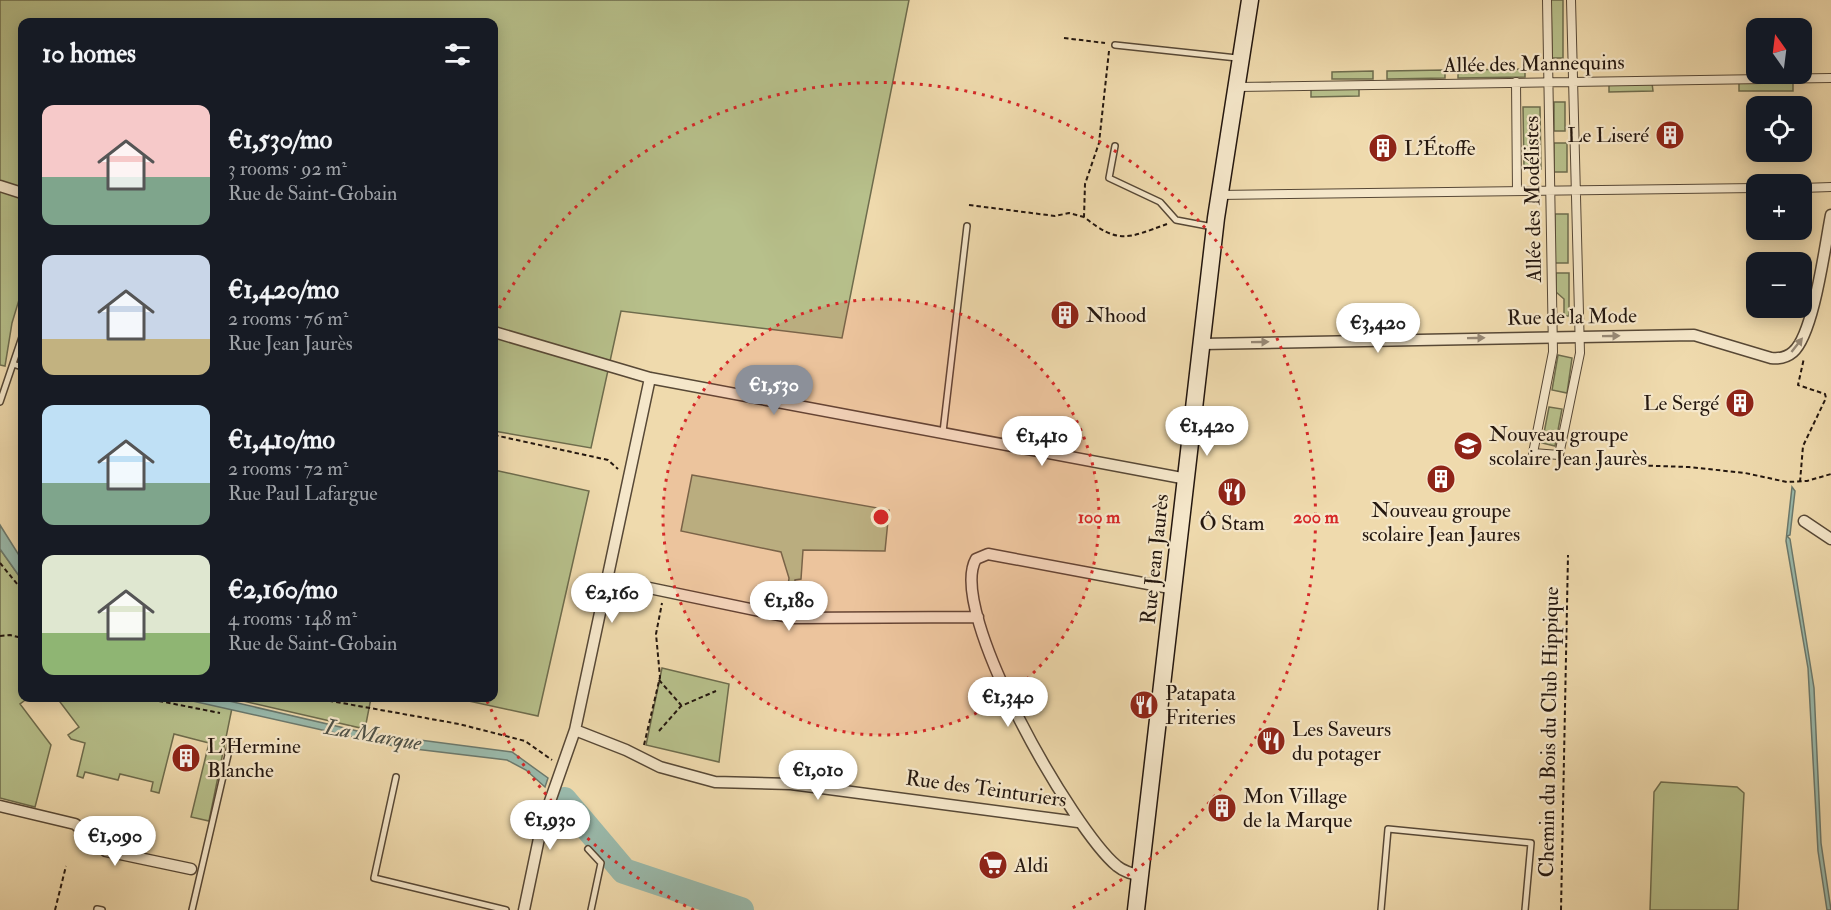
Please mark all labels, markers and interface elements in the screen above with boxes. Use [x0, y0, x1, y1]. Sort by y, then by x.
north arrow [1746, 18, 1812, 84]
map controls [1746, 18, 1812, 318]
text: 10 homes [42, 38, 136, 70]
icon: filters [441, 38, 474, 71]
street label: Allée des Mannequins [1442, 49, 1625, 79]
button: locate [1746, 96, 1812, 162]
street label: Allée des Modélistes [1518, 115, 1548, 284]
building icon: Le Liseré [1654, 119, 1686, 151]
place label: Le Liseré [1567, 122, 1649, 149]
text: €1,530/mo [228, 124, 332, 156]
icon: home [90, 129, 162, 201]
building icon: L’Étoffe [1367, 132, 1399, 164]
place label: L’Étoffe [1404, 135, 1476, 162]
text: 3 rooms · 92 m² [228, 156, 347, 181]
button: + [1746, 174, 1812, 240]
text: Rue de Saint-Gobain [228, 181, 397, 206]
button: − [1746, 252, 1812, 318]
text: €1,420/mo [228, 274, 339, 306]
icon: home [90, 279, 162, 351]
building icon: Nhood [1049, 299, 1081, 331]
place label: Nhood [1086, 302, 1147, 329]
street label: Rue de la Mode [1507, 302, 1637, 332]
pin: €3,420 [1329, 303, 1427, 354]
text: 2 rooms · 76 m² [228, 306, 348, 331]
text: €3,420 [1350, 310, 1406, 335]
text: Rue Jean Jaurès [228, 331, 353, 356]
one-way arrow [1602, 331, 1621, 341]
one-way arrow [1467, 333, 1486, 343]
one-way arrow [1251, 338, 1270, 347]
one-way arrow [1791, 338, 1803, 353]
pin: €1,530 [725, 365, 823, 416]
text: €1,530 [749, 372, 799, 397]
building icon: Le Sergé [1724, 387, 1756, 419]
place label: Le Sergé [1643, 390, 1719, 417]
pin: €1,420 [1158, 406, 1256, 457]
text: €1,420 [1179, 413, 1235, 438]
pin: €1,410 [993, 416, 1091, 467]
place label: Nouveau groupe scolaire Jean Jaurès [1489, 421, 1647, 472]
text: €1,410 [1016, 423, 1068, 448]
text: €1,410/mo [228, 424, 335, 456]
icon: home [90, 429, 162, 501]
school or university icon: Nouveau groupe scolaire Jean Jaurès [1452, 430, 1484, 462]
text: 2 rooms · 72 m² [228, 456, 348, 481]
building icon: Nouveau groupe scolaire Jean Jaures [1425, 463, 1457, 495]
restaurant icon: Ô Stam [1216, 476, 1248, 508]
text: Rue Paul Lafargue [228, 481, 378, 506]
street label: Rue Jean Jaurès [1135, 492, 1175, 626]
place label: Nouveau groupe scolaire Jean Jaures [1362, 497, 1520, 548]
text: 100 m [1078, 506, 1121, 529]
text: 200 m [1293, 506, 1340, 529]
centre of rings [871, 507, 891, 527]
place label: Ô Stam [1200, 510, 1264, 537]
pin: €2,160 [563, 573, 661, 624]
text: €2,160/mo [228, 574, 338, 606]
icon: home [90, 579, 162, 651]
text: €2,160 [585, 580, 639, 605]
pin: €1,180 [740, 581, 838, 632]
street label: Chemin du Bois du Club Hippique [1533, 586, 1565, 878]
text: €1,180 [764, 588, 814, 613]
text: 4 rooms · 148 m² [228, 606, 357, 631]
text: Rue de Saint-Gobain [228, 631, 397, 656]
pin: €1,340 [959, 677, 1057, 728]
place label: Patapata Friteries [1165, 680, 1236, 731]
text: €1,340 [982, 684, 1034, 709]
restaurant icon: Patapata Friteries [1128, 689, 1160, 721]
water label: La Marque [321, 713, 424, 757]
place label: Les Saveurs du potager [1292, 716, 1391, 767]
restaurant icon: Les Saveurs du potager [1255, 725, 1287, 757]
place label: L'Hermine Blanche [207, 733, 301, 784]
building icon: L'Hermine Blanche [170, 742, 202, 774]
pin: €1,010 [769, 750, 867, 801]
text: €1,010 [793, 757, 844, 782]
street label: Rue des Teinturiers [904, 764, 1068, 814]
place label: Mon Village de la Marque [1243, 783, 1352, 834]
building icon: Mon Village de la Marque [1206, 792, 1238, 824]
pin: €1,930 [501, 800, 599, 851]
text: €1,930 [524, 807, 576, 832]
pin: €1,090 [66, 816, 164, 867]
text: €1,090 [88, 823, 142, 848]
supermarket icon: Aldi [977, 849, 1009, 881]
place label: Aldi [1013, 852, 1049, 879]

